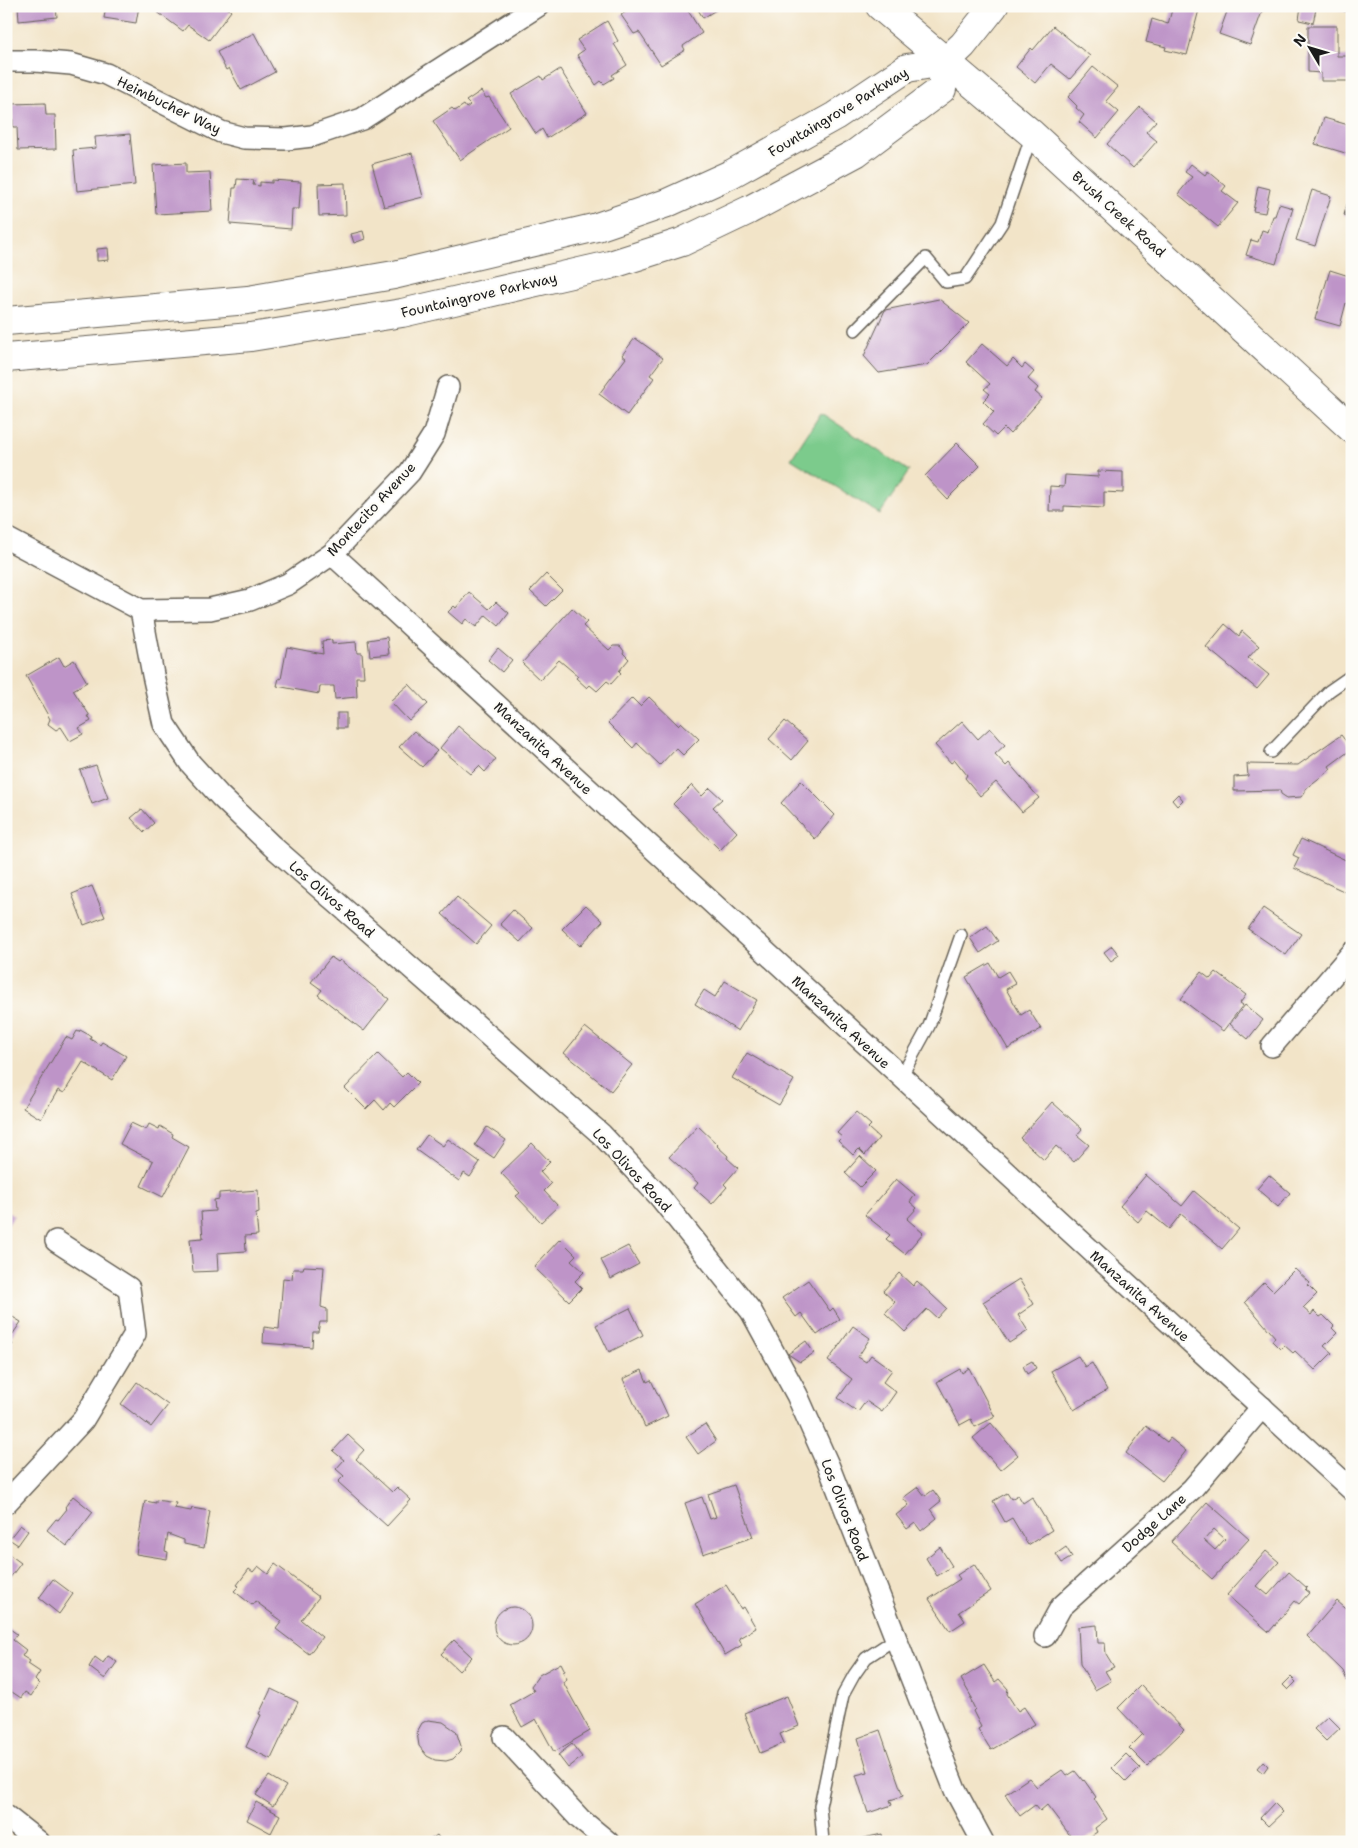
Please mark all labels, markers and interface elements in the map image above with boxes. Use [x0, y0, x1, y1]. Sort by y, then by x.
north arrow [1286, 22, 1336, 72]
text: N [1289, 30, 1310, 50]
street label: Fountaingrove Parkway [765, 63, 911, 161]
street label: Heimbucher Way [114, 72, 224, 138]
street label: Brush Creek Road [1068, 167, 1170, 261]
street label: Fountaingrove Parkway [399, 268, 559, 322]
street label: Montecito Avenue [323, 458, 419, 560]
street label: Manzanita Avenue [490, 698, 596, 798]
street label: Los Olivos Road [285, 857, 379, 941]
street label: Manzanita Avenue [788, 972, 894, 1072]
street label: Los Olivos Road [589, 1124, 676, 1216]
street label: Manzanita Avenue [1086, 1246, 1194, 1346]
street label: Los Olivos Road [817, 1456, 873, 1564]
street label: Dodge Lane [1118, 1489, 1190, 1557]

